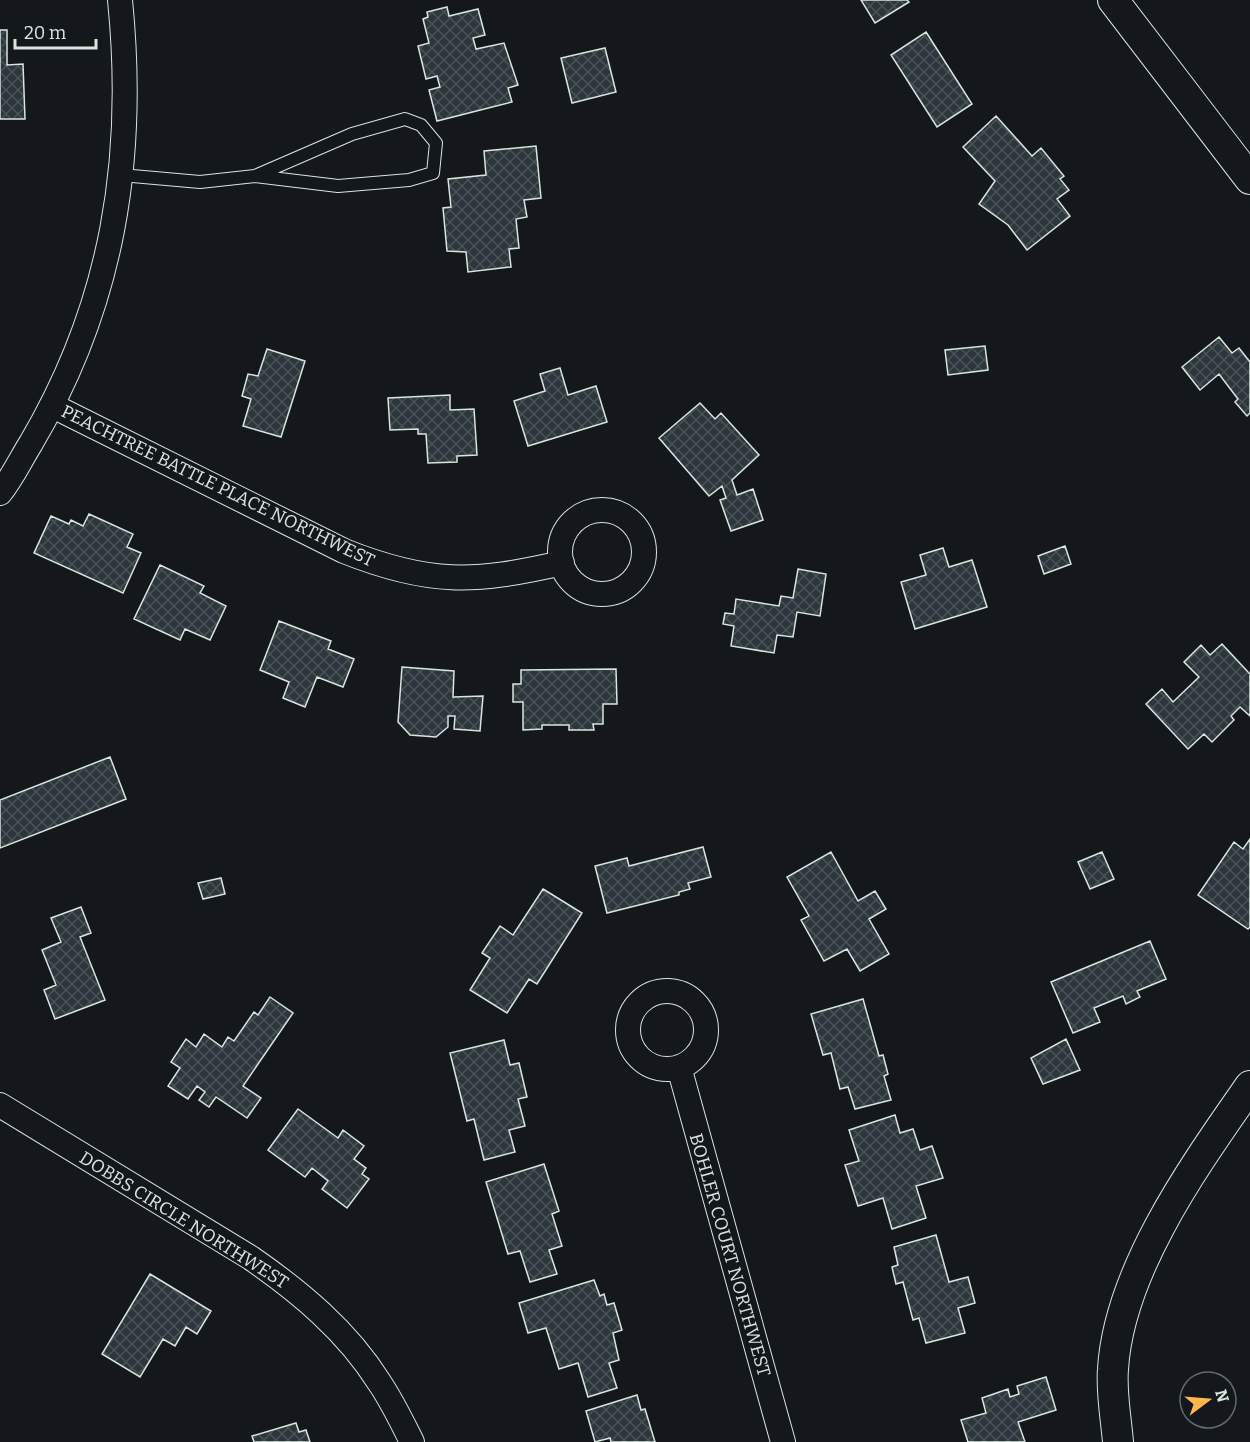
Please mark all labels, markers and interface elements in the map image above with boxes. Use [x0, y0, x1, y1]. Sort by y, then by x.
scale bar [15, 12, 96, 50]
text: 20 m [24, 22, 66, 44]
street label: PEACHTREE BATTLE PLACE NORTHWEST [58, 400, 379, 572]
street label: BOHLER COURT NORTHWEST [685, 1131, 775, 1380]
street label: DOBBS CIRCLE NORTHWEST [75, 1146, 293, 1294]
north arrow [1178, 1370, 1238, 1430]
text: N [1211, 1387, 1233, 1405]

